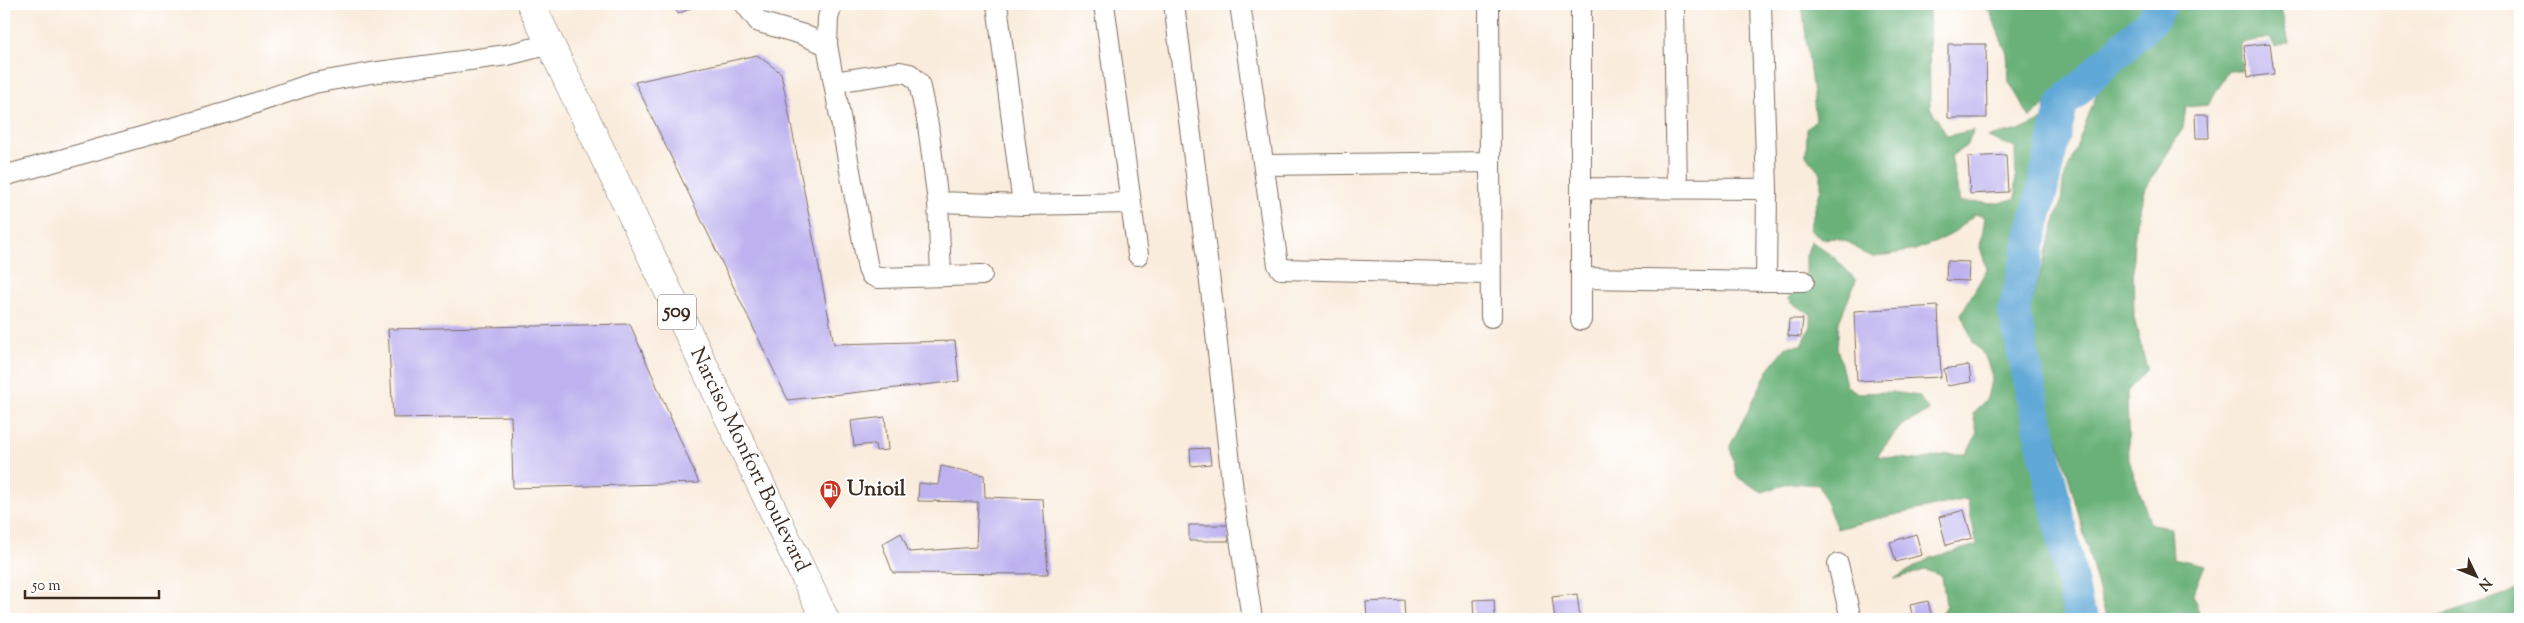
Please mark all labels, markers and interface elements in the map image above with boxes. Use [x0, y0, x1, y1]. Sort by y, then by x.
road number: 509 [658, 294, 696, 330]
street label: Narciso Monfort Boulevard [682, 343, 817, 577]
place label: Unioil [847, 475, 906, 505]
fuel station icon: Unioil [819, 478, 843, 509]
north arrow [2452, 550, 2502, 600]
scale bar [25, 568, 159, 600]
text: N [2473, 573, 2495, 594]
text: 50 m [31, 576, 61, 597]

